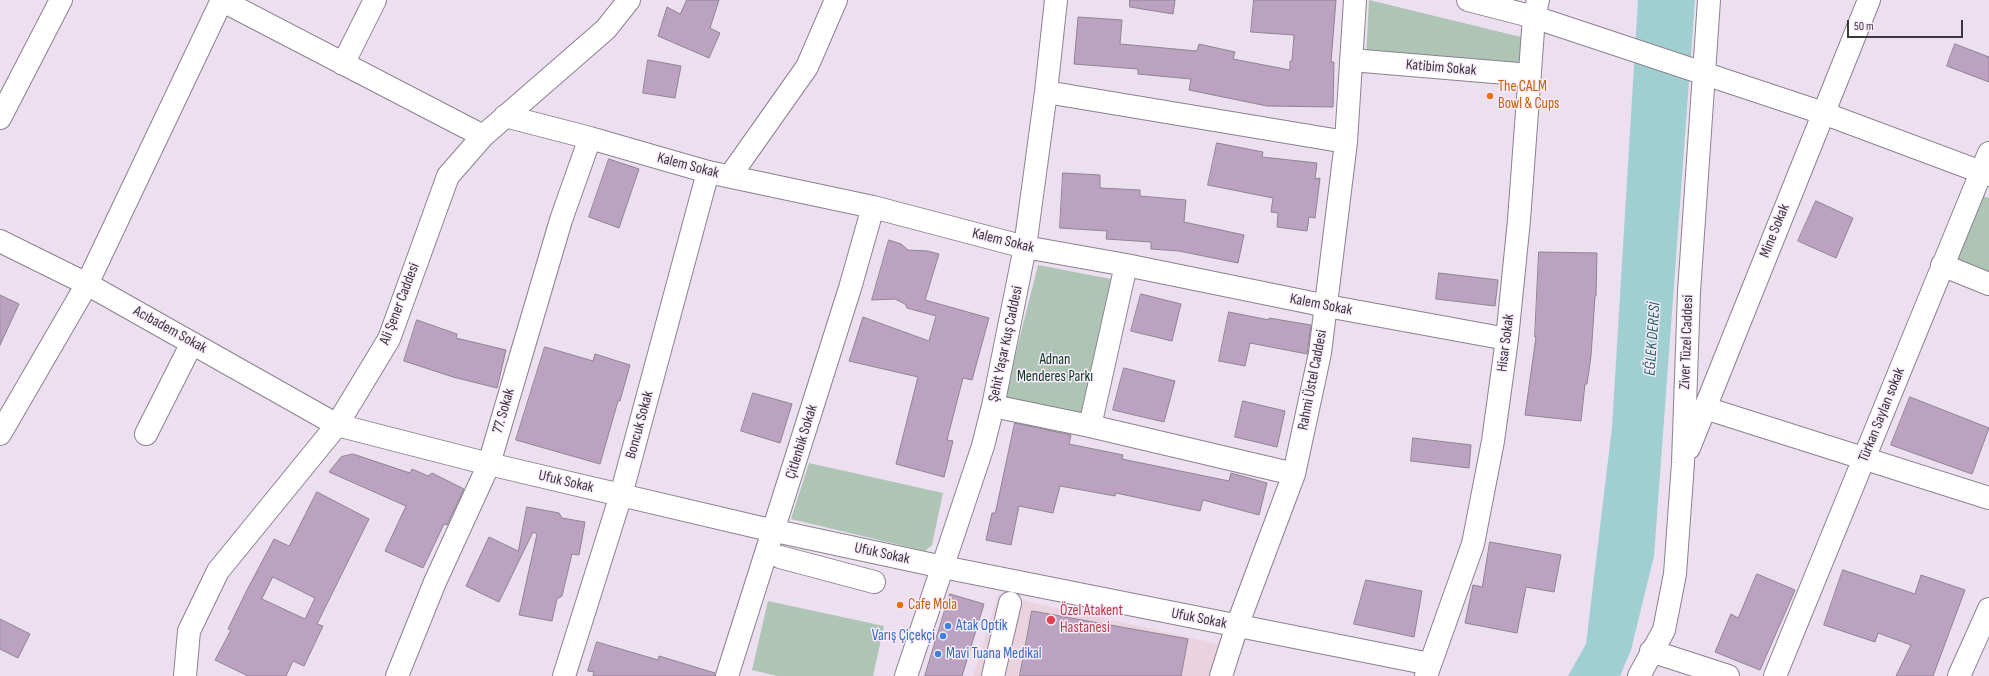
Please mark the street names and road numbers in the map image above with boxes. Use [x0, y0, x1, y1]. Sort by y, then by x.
street label: Katibim Sokak [1405, 56, 1477, 80]
street label: Kalem Sokak [655, 149, 721, 183]
street label: Mine Sokak [1756, 201, 1794, 261]
street label: Kalem Sokak [970, 225, 1036, 257]
street label: Ali Şener Caddesi [376, 261, 424, 347]
street label: Şehit Yaşar Kuş Caddesi [985, 284, 1027, 404]
street label: Kalem Sokak [1288, 290, 1354, 320]
street label: Ziver Tüzel Caddesi [1676, 294, 1698, 390]
street label: Acıbadem Sokak [130, 302, 210, 358]
street label: Hisar Sokak [1494, 313, 1518, 373]
street label: Rahmi Üstel Caddesi [1294, 328, 1332, 432]
street label: Türkan Saylan sokak [1855, 365, 1909, 465]
street label: 77. Sokak [489, 387, 519, 435]
street label: Boncuk Sokak [622, 389, 658, 461]
street label: Çitlenbik Sokak [782, 403, 822, 481]
street label: Ufuk Sokak [537, 467, 595, 497]
street label: Ufuk Sokak [853, 539, 911, 569]
street label: Ufuk Sokak [1170, 605, 1228, 633]

